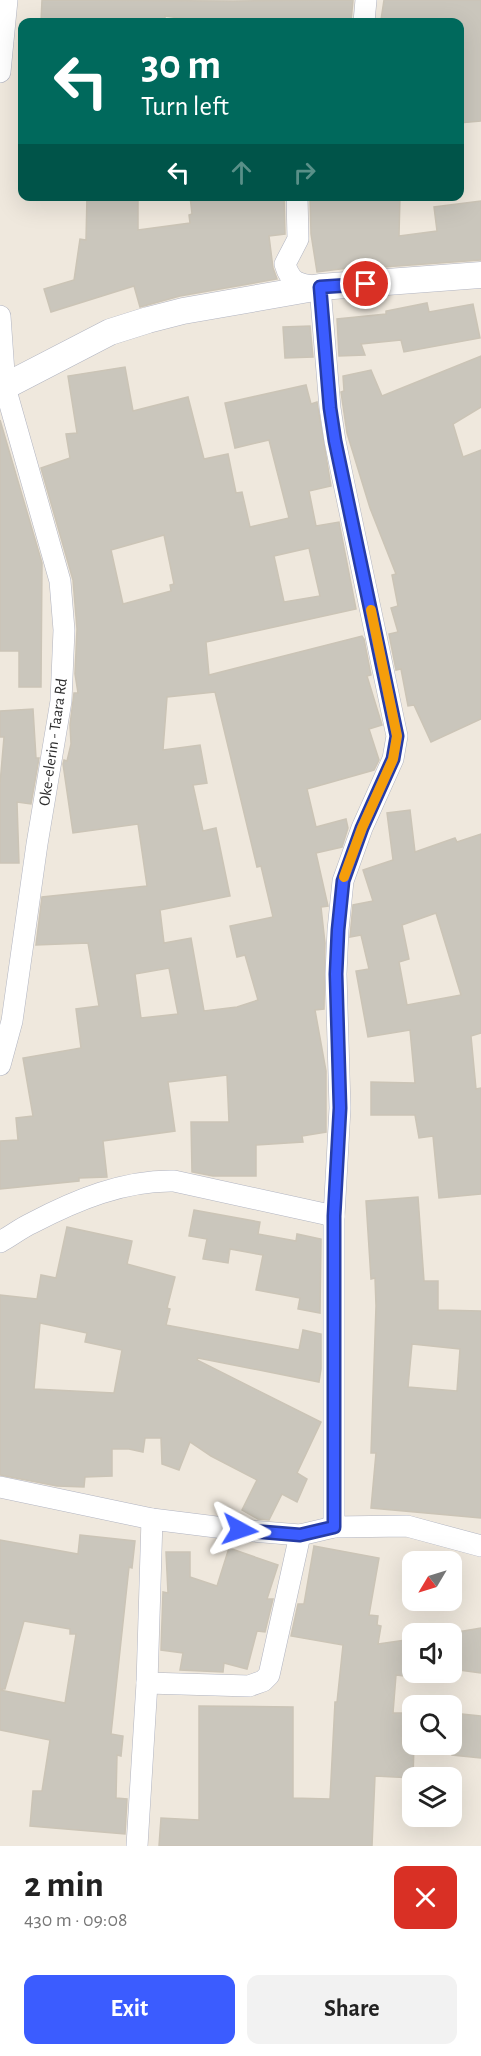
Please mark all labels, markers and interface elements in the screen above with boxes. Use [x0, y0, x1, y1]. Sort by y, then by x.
icon: left [42, 42, 120, 120]
text: 30 m [141, 44, 221, 86]
text: Turn left [141, 93, 229, 120]
icon: left [162, 156, 195, 189]
icon: ahead [225, 156, 258, 189]
icon: right [288, 156, 321, 189]
pin [340, 258, 391, 309]
icon: arrive [349, 267, 382, 300]
street label: Oke-elerin - Taara Rd [36, 677, 70, 807]
position arrow [208, 1498, 272, 1562]
north arrow [402, 1551, 462, 1611]
map controls [402, 1551, 462, 1827]
button: sound [402, 1623, 462, 1683]
button: search [402, 1695, 462, 1755]
button: layers [402, 1767, 462, 1827]
button: close [394, 1866, 457, 1929]
text: 2 min [24, 1867, 104, 1903]
text: 430 m · 09:08 [24, 1910, 127, 1930]
button: Exit [24, 1975, 235, 2044]
button: Share [247, 1975, 457, 2044]

